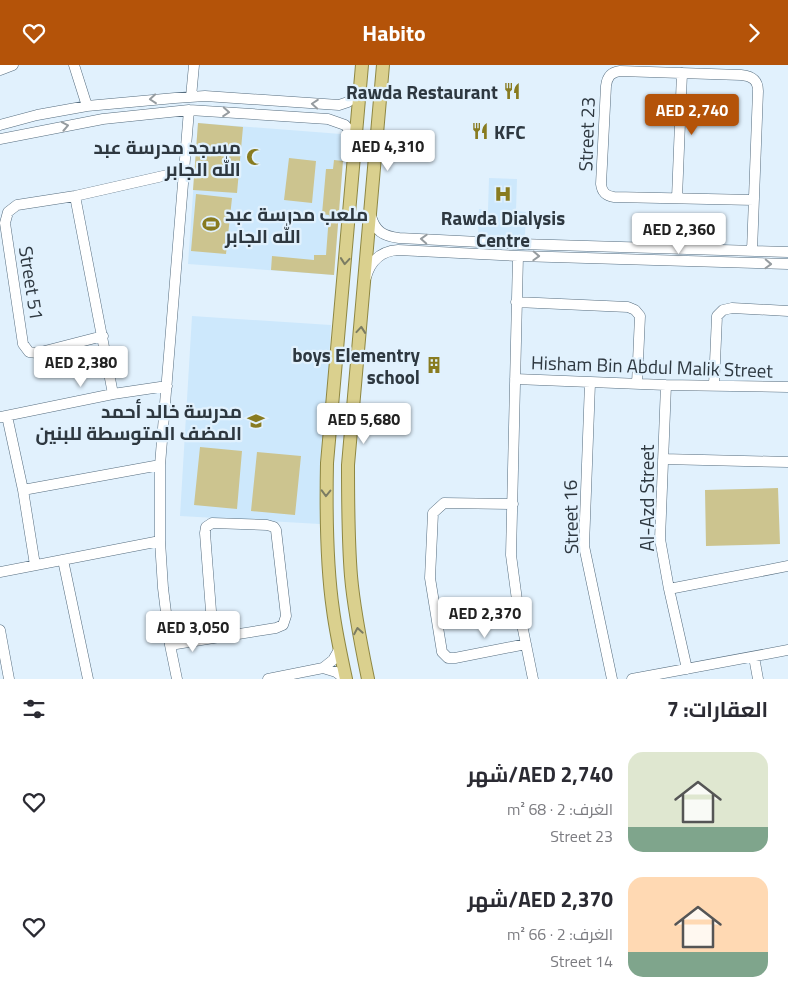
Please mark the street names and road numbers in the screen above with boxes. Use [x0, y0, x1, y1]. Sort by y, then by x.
street label: Street 23 [570, 96, 602, 172]
street label: Street 51 [12, 244, 52, 322]
street label: Hisham Bin Abdul Malik Street [530, 347, 774, 385]
street label: Al-Azd Street [632, 444, 661, 551]
street label: Street 16 [555, 480, 585, 554]

